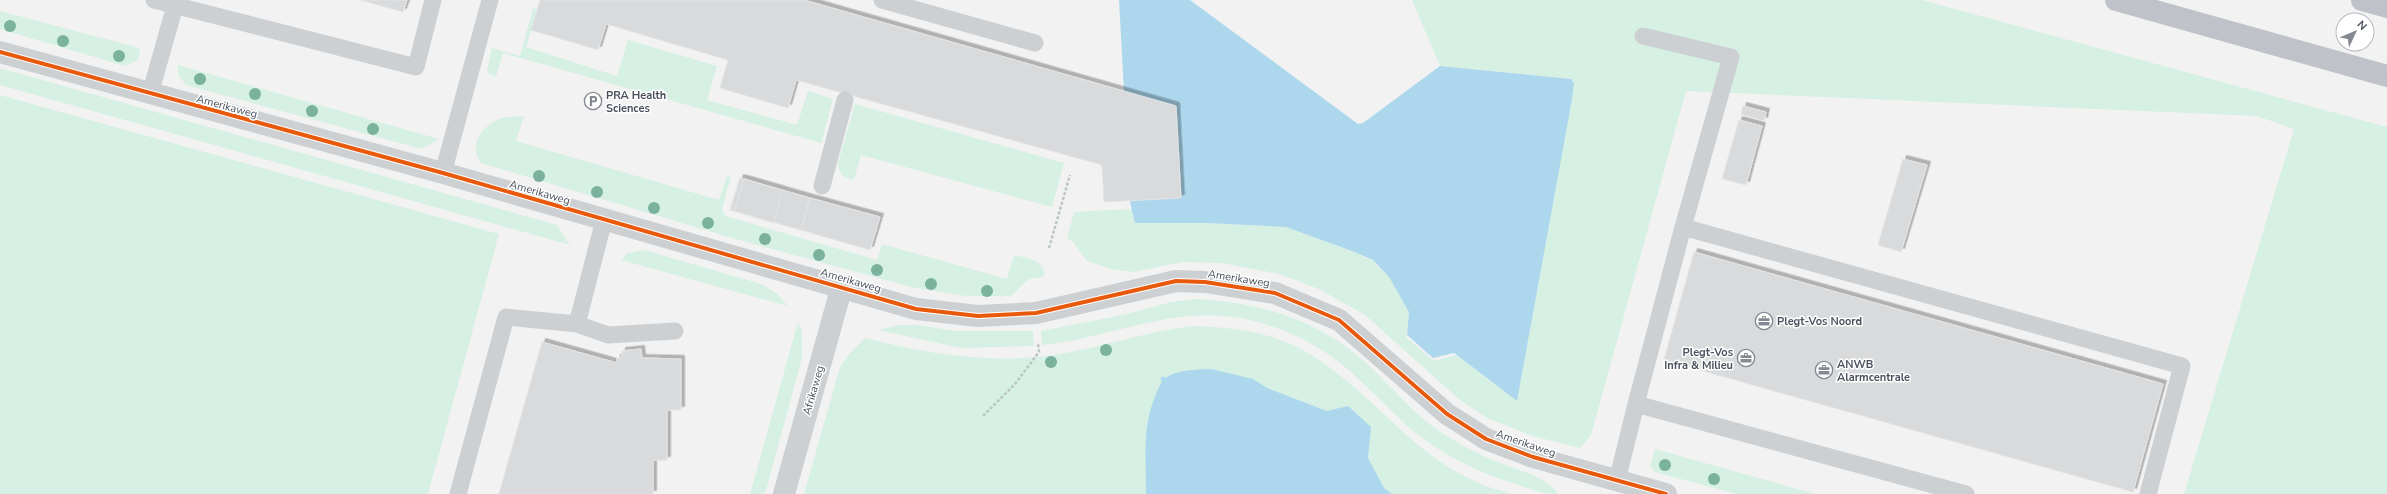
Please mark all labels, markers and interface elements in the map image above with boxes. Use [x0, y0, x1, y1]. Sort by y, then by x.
north arrow [2335, 12, 2375, 52]
text: N [2354, 17, 2370, 34]
place label: PRA Health Sciences [606, 88, 666, 116]
street label: Amerikaweg [195, 91, 259, 122]
parking icon: PRA Health Sciences [583, 91, 603, 111]
street label: Amerikaweg [508, 177, 572, 208]
street label: Amerikaweg [819, 265, 883, 296]
street label: Amerikaweg [1207, 266, 1271, 291]
office icon: Plegt-Vos Noord [1754, 311, 1774, 331]
place label: Plegt-Vos Noord [1777, 314, 1862, 329]
place label: Plegt-Vos Infra & Milieu [1664, 345, 1733, 373]
office icon: Plegt-Vos Infra & Milieu [1736, 348, 1756, 368]
place label: ANWB Alarmcentrale [1837, 357, 1910, 385]
office icon: ANWB Alarmcentrale [1814, 360, 1834, 380]
street label: Afrikaweg [799, 364, 828, 417]
street label: Amerikaweg [1494, 426, 1558, 461]

